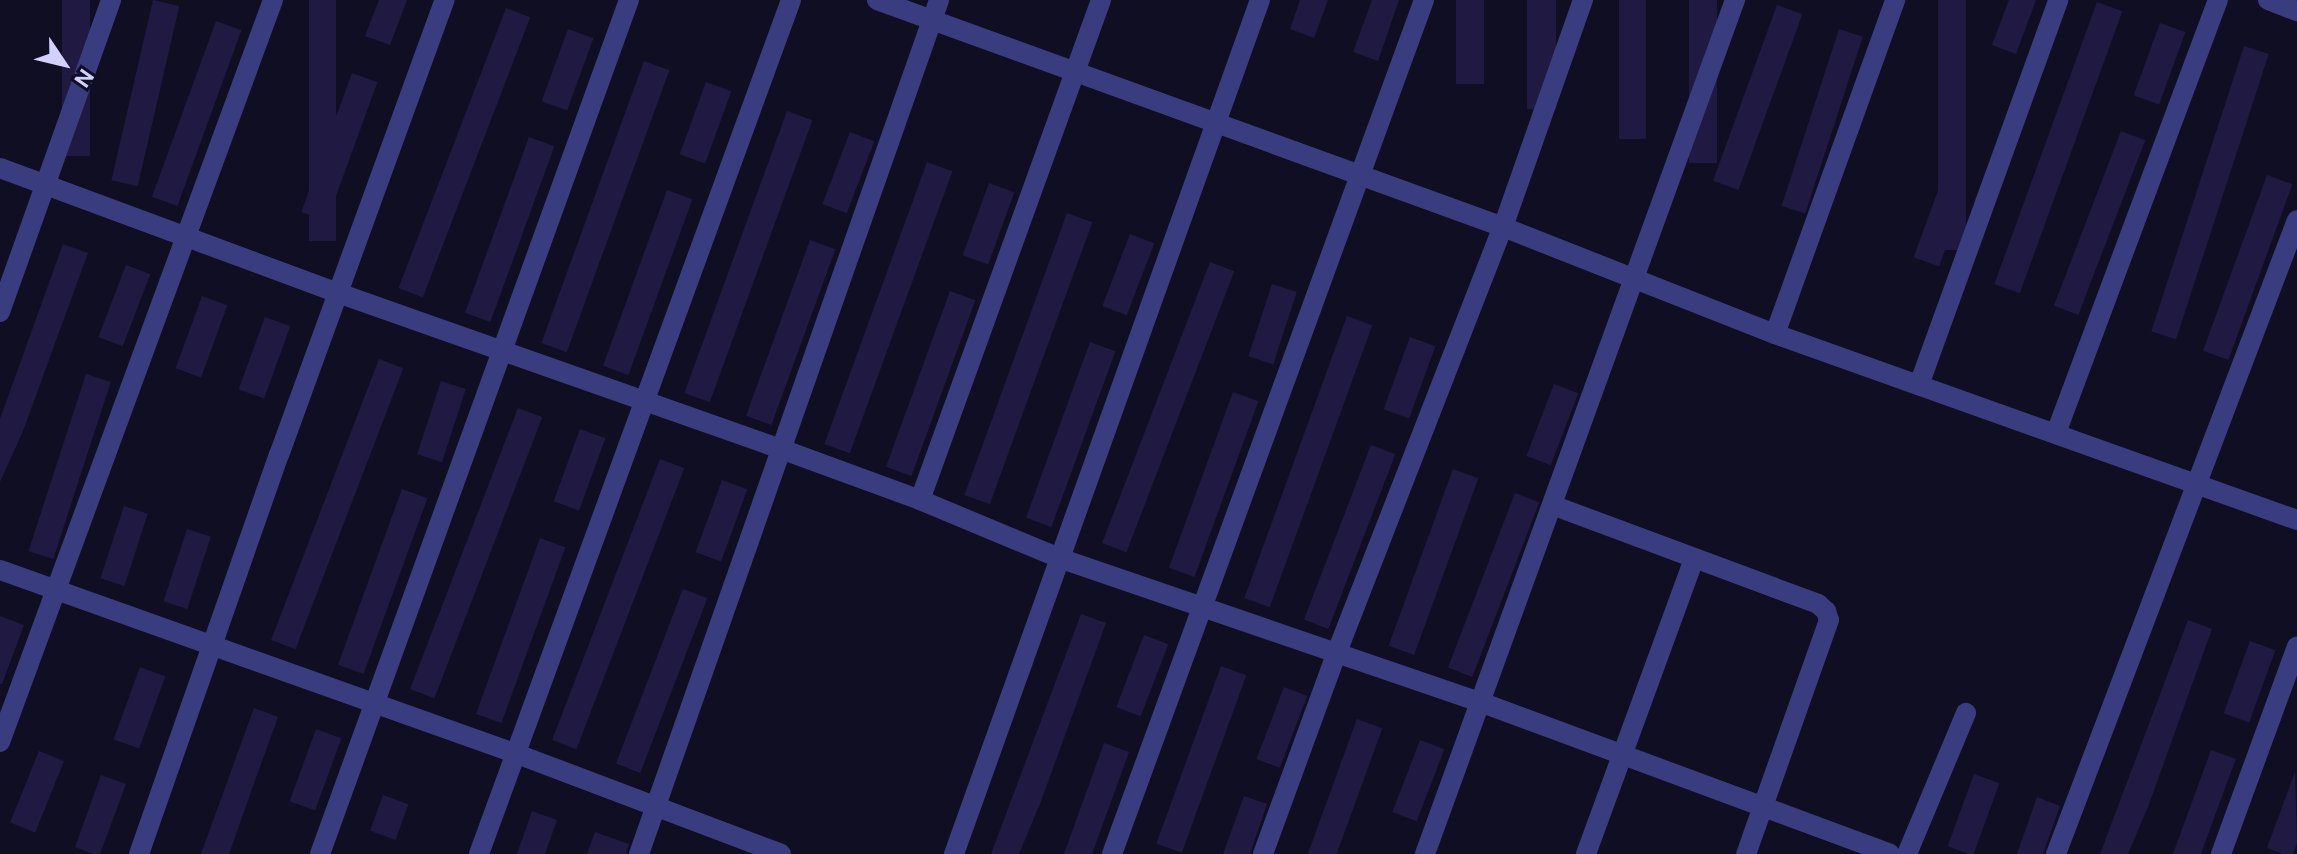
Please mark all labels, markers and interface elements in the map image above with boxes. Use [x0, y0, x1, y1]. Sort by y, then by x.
north arrow [24, 24, 104, 104]
text: N [68, 63, 101, 93]

